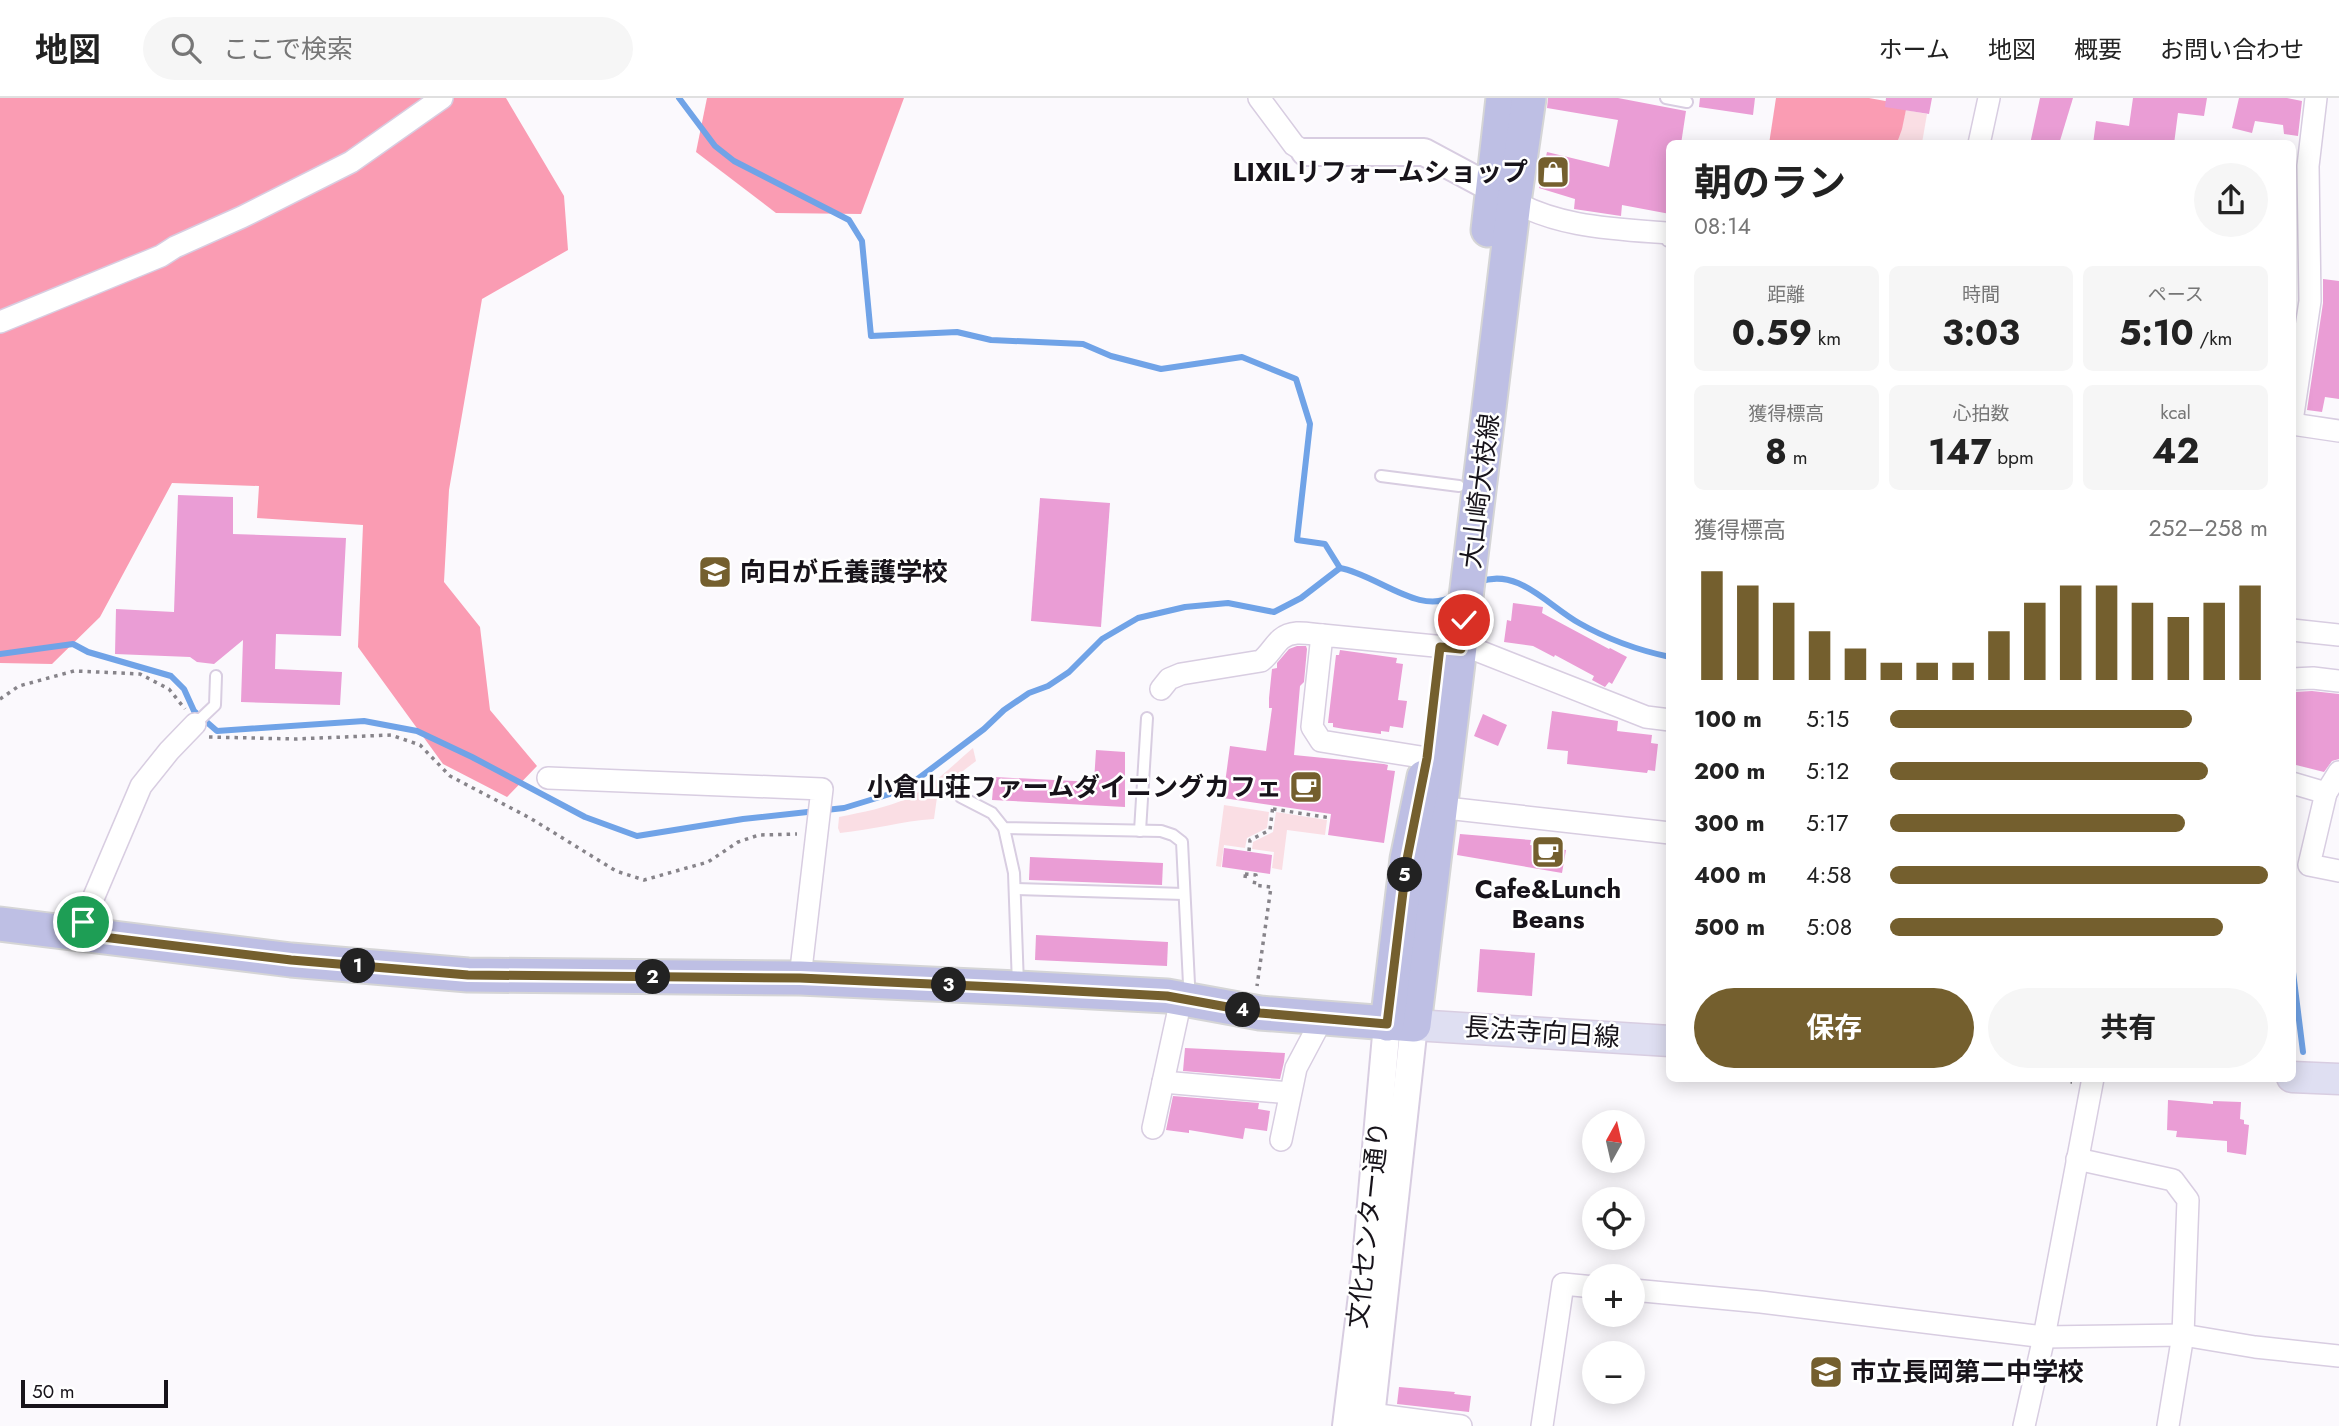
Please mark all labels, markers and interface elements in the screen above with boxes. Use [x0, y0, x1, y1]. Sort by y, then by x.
search box [143, 17, 633, 80]
text: 地図 [35, 26, 101, 73]
icon: search [167, 29, 205, 67]
text: ここで検索 [223, 30, 353, 68]
text: ホーム [1879, 32, 1950, 67]
text: 地図 [1988, 32, 2036, 67]
text: 概要 [2074, 32, 2122, 67]
text: お問い合わせ [2160, 32, 2304, 67]
place label: LIXILリフォームショップ [1233, 153, 1528, 191]
shop icon: LIXILリフォームショップ [1534, 153, 1572, 191]
text: 朝のラン [1694, 155, 1846, 210]
button: share [2194, 163, 2268, 237]
text: 08:14 [1694, 209, 1751, 243]
text: 距離 [1767, 281, 1805, 308]
text: 時間 [1962, 281, 2000, 308]
text: ペース [2148, 281, 2204, 308]
text: 0.59 [1732, 308, 1812, 358]
text: 3:03 [1942, 308, 2020, 358]
text: 5:10 [2119, 308, 2194, 358]
text: km [1812, 325, 1841, 352]
text: /km [2194, 325, 2232, 352]
text: kcal [2160, 399, 2191, 426]
text: 獲得標高 [1748, 400, 1824, 427]
text: 心拍数 [1952, 400, 2010, 427]
street label: 大山崎大枝線 [1452, 411, 1508, 571]
text: 42 [2152, 426, 2199, 476]
text: 8 [1765, 427, 1787, 477]
text: 147 [1928, 427, 1992, 477]
text: m [1787, 444, 1808, 471]
text: bpm [1992, 444, 2034, 471]
text: 252–258 m [2148, 511, 2268, 545]
text: 獲得標高 [1694, 513, 1786, 547]
school or university icon: 向日が丘養護学校 [696, 553, 734, 591]
place label: 向日が丘養護学校 [740, 553, 948, 591]
pin [1434, 590, 1494, 650]
icon: check [1445, 601, 1483, 639]
text: 100 m [1694, 702, 1762, 736]
text: 5:15 [1806, 702, 1849, 736]
text: 200 m [1694, 754, 1765, 788]
text: 5:12 [1806, 754, 1849, 788]
place label: 小倉山荘ファームダイニングカフェ [867, 768, 1282, 806]
cafe icon: 小倉山荘ファームダイニングカフェ [1287, 768, 1325, 806]
text: 300 m [1694, 806, 1765, 840]
text: 5:17 [1806, 806, 1848, 840]
cafe icon: Cafe&Lunch Beans [1529, 833, 1567, 871]
pin: 5 [1388, 858, 1422, 892]
text: 400 m [1694, 858, 1766, 892]
text: 4:58 [1806, 858, 1852, 892]
text: 5 [1398, 861, 1411, 888]
place label: Cafe&Lunch Beans [1475, 870, 1621, 938]
pin [53, 892, 113, 952]
icon: arrive [64, 903, 102, 941]
text: 500 m [1694, 910, 1765, 944]
text: 5:08 [1806, 910, 1852, 944]
pin: 1 [340, 948, 376, 984]
text: 1 [353, 952, 362, 979]
pin: 2 [636, 960, 670, 994]
text: 2 [646, 963, 659, 990]
pin: 3 [932, 968, 967, 1002]
text: 3 [943, 971, 954, 998]
button: 保存 [1694, 988, 1974, 1068]
button: 共有 [1988, 988, 2268, 1068]
pin: 4 [1226, 992, 1260, 1028]
text: 4 [1236, 996, 1249, 1023]
street label: 長法寺向日線 [1463, 1008, 1621, 1056]
north arrow [1582, 1110, 1645, 1172]
map controls [1582, 1110, 1645, 1404]
street label: 文化センター通り [1338, 1120, 1398, 1330]
button: locate [1582, 1187, 1645, 1250]
button: + [1582, 1264, 1645, 1327]
button: − [1582, 1341, 1645, 1404]
school or university icon: 市立長岡第二中学校 [1807, 1353, 1845, 1391]
place label: 市立長岡第二中学校 [1850, 1353, 2084, 1391]
scale bar [21, 1377, 168, 1409]
text: 50 m [32, 1378, 75, 1405]

